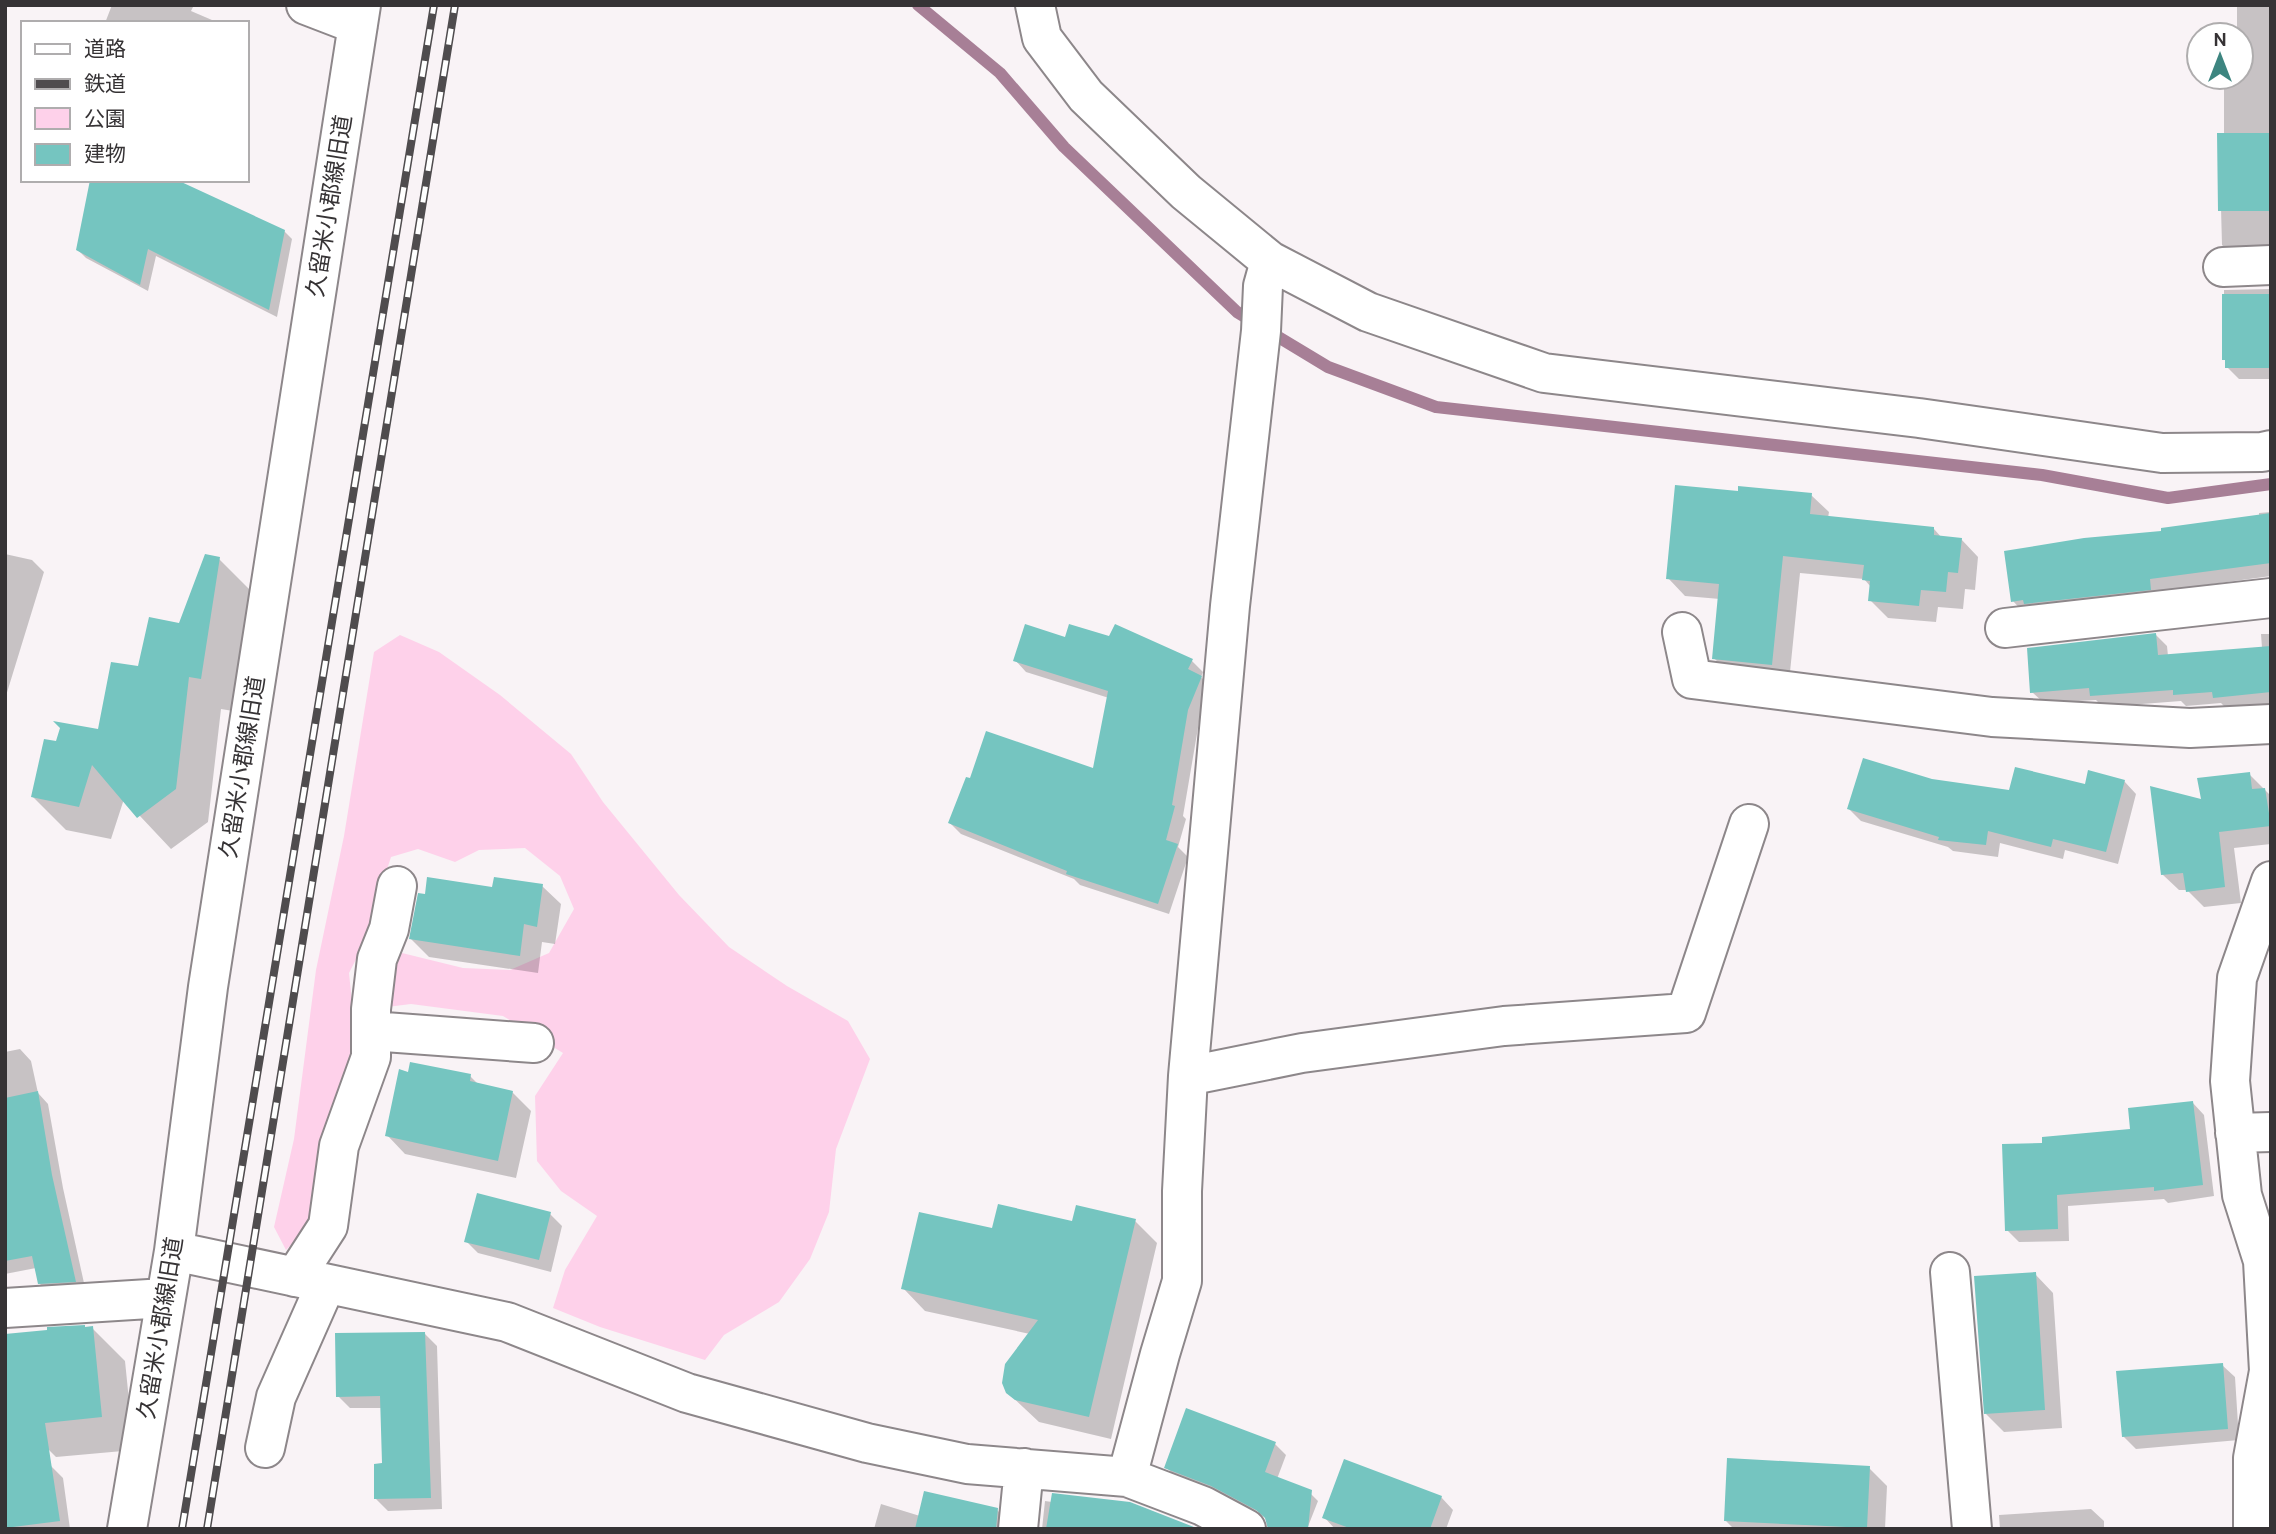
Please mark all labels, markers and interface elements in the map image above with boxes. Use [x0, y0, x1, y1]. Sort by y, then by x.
legend [21, 21, 248, 182]
north arrow [2185, 21, 2255, 91]
text: N [2213, 29, 2227, 53]
text: 道路 [84, 37, 126, 64]
text: 鉄道 [84, 72, 126, 99]
text: 公園 [84, 107, 126, 134]
street label: 久留米小郡線旧道 [303, 113, 360, 300]
text: 建物 [84, 142, 126, 169]
street label: 久留米小郡線旧道 [216, 674, 273, 861]
street label: 久留米小郡線旧道 [134, 1235, 191, 1422]

